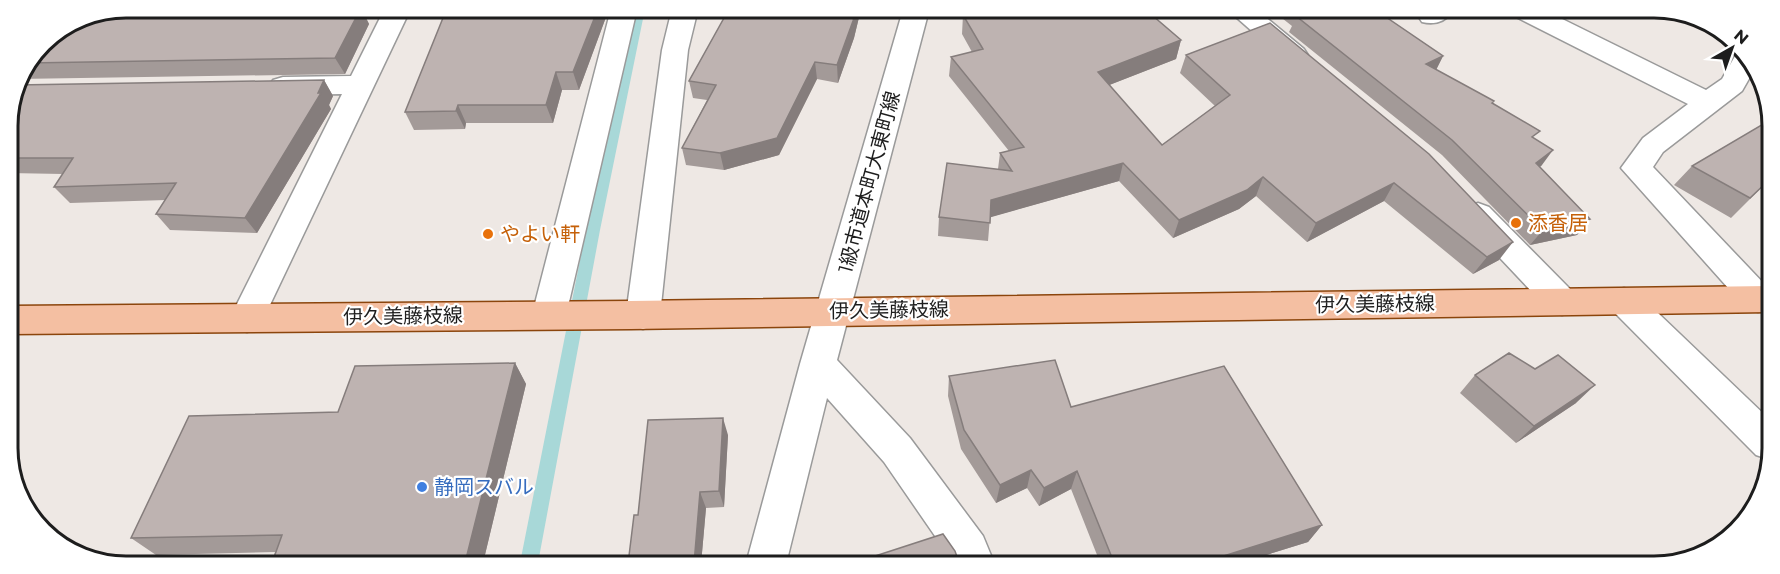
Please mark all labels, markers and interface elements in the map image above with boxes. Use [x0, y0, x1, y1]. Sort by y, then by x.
north arrow [1702, 18, 1762, 78]
text: N [1730, 25, 1752, 48]
street label: 1級市道本町大東町線 [833, 88, 905, 276]
place label: 添香居 [1528, 211, 1588, 235]
marker: 添香居 [1509, 216, 1523, 230]
place label: やよい軒 [500, 222, 580, 246]
marker: やよい軒 [481, 227, 495, 241]
street label: 伊久美藤枝線 [1315, 291, 1435, 317]
street label: 伊久美藤枝線 [829, 297, 949, 323]
street label: 伊久美藤枝線 [343, 303, 463, 329]
place label: 静岡スバル [434, 475, 534, 499]
marker: 静岡スバル [415, 480, 429, 494]

